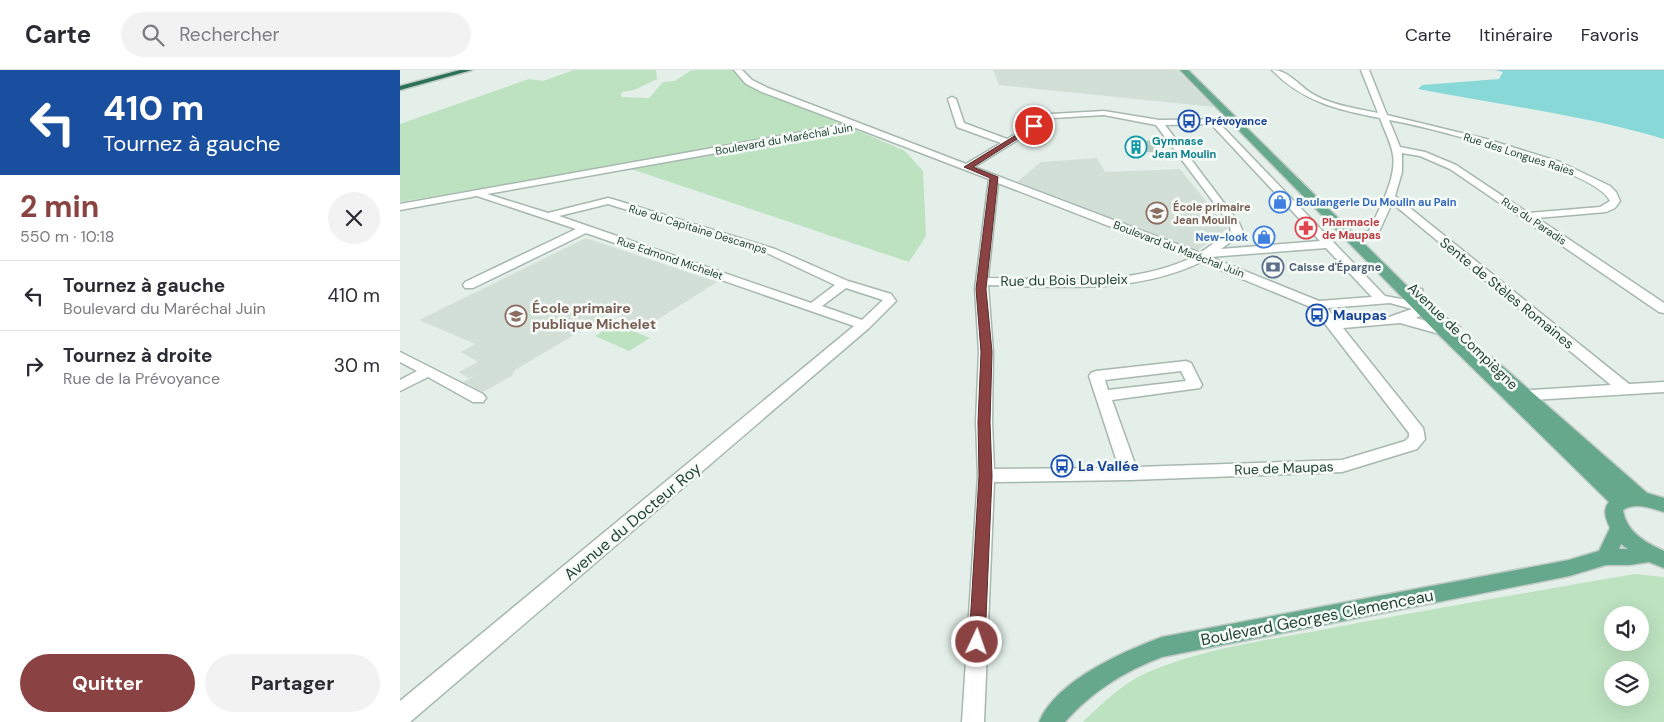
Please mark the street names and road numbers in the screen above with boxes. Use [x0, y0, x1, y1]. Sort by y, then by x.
street label: Boulevard du Maréchal Juin [714, 120, 854, 158]
street label: Rue des Longues Raies [1462, 129, 1576, 179]
street label: Rue du Paradis [1499, 194, 1569, 248]
street label: Rue du Capitaine Descamps [627, 201, 769, 257]
street label: Boulevard du Maréchal Juin [1111, 217, 1247, 281]
street label: Rue Edmond Michelet [615, 233, 725, 283]
street label: Sente de Stèles Romaines [1436, 233, 1578, 353]
street label: Rue du Bois Dupleix [1000, 270, 1128, 290]
street label: Avenue de Compiègne [1404, 279, 1522, 393]
street label: Rue de Maupas [1234, 457, 1334, 479]
street label: Avenue du Docteur Roy [559, 458, 705, 585]
street label: Boulevard Georges Clemenceau [1199, 585, 1435, 650]

